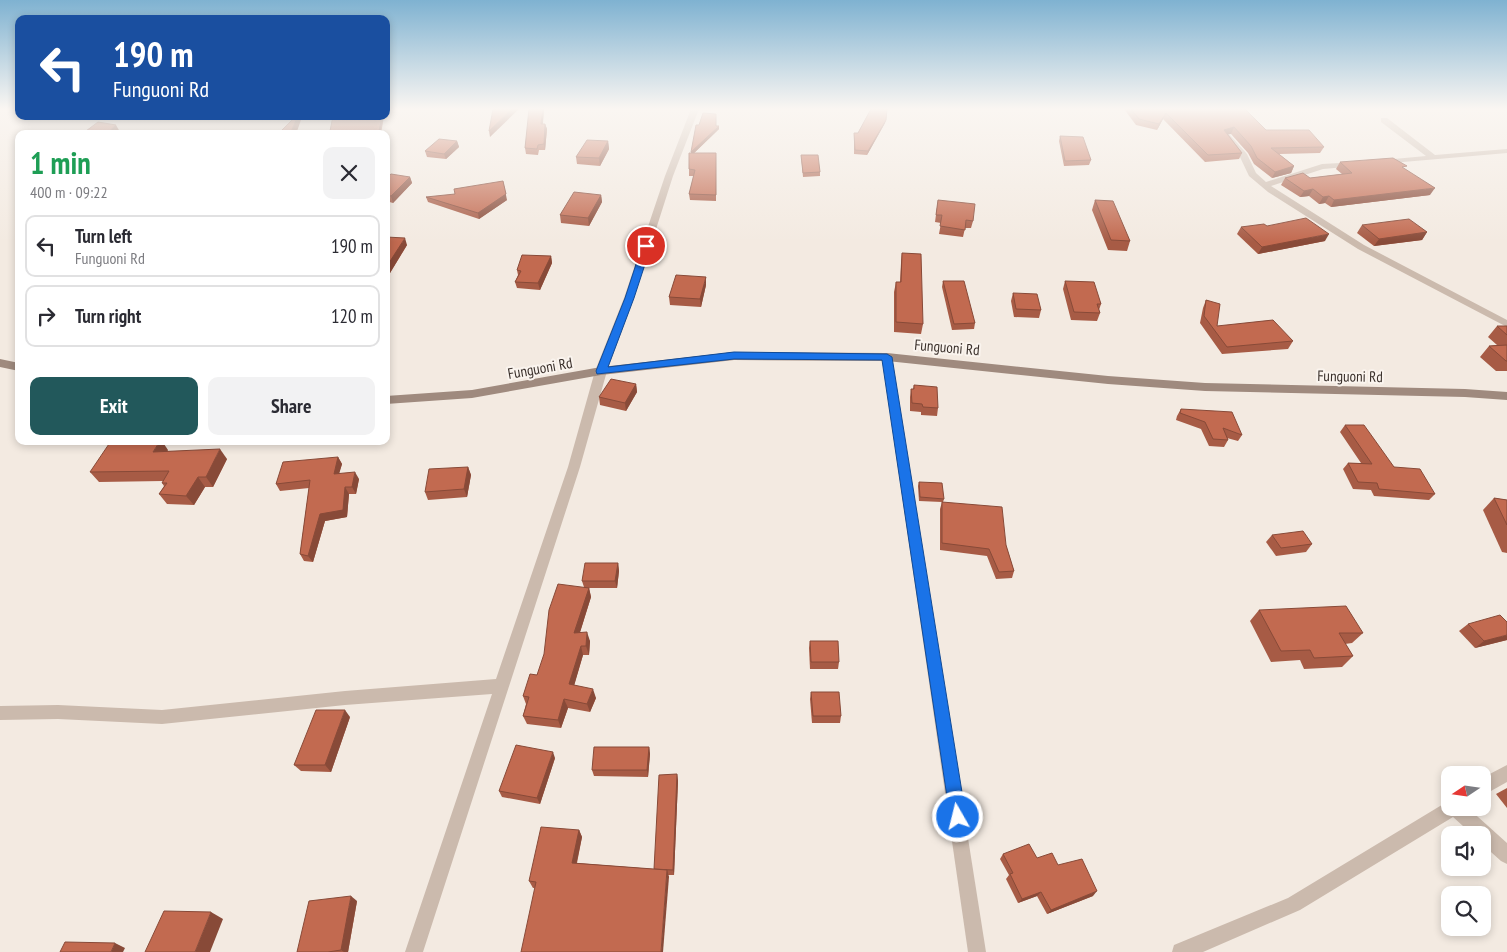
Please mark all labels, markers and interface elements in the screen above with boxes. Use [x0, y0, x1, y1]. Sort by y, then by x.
text: 190 m [113, 31, 194, 77]
icon: left [30, 35, 95, 100]
text: Funguoni Rd [113, 75, 209, 103]
text: 1 min [30, 143, 91, 182]
button: close [323, 147, 375, 199]
text: 400 m · 09:22 [30, 182, 108, 202]
text: Turn left [75, 224, 132, 248]
pin [625, 225, 667, 267]
icon: left [32, 232, 60, 260]
icon: arrive [632, 232, 660, 260]
text: 190 m [331, 234, 373, 258]
text: Funguoni Rd [75, 248, 145, 268]
icon: right [32, 302, 60, 330]
text: Turn right [75, 304, 141, 328]
text: 120 m [331, 304, 373, 328]
street label: Funguoni Rd [914, 335, 980, 359]
street label: Funguoni Rd [506, 353, 574, 383]
street label: Funguoni Rd [1317, 366, 1383, 386]
button: Exit [30, 377, 198, 435]
button: Share [208, 377, 375, 435]
north arrow [1441, 766, 1491, 816]
map controls [1441, 766, 1491, 936]
position arrow [931, 790, 983, 842]
button: sound [1441, 826, 1491, 876]
button: search [1441, 886, 1491, 936]

